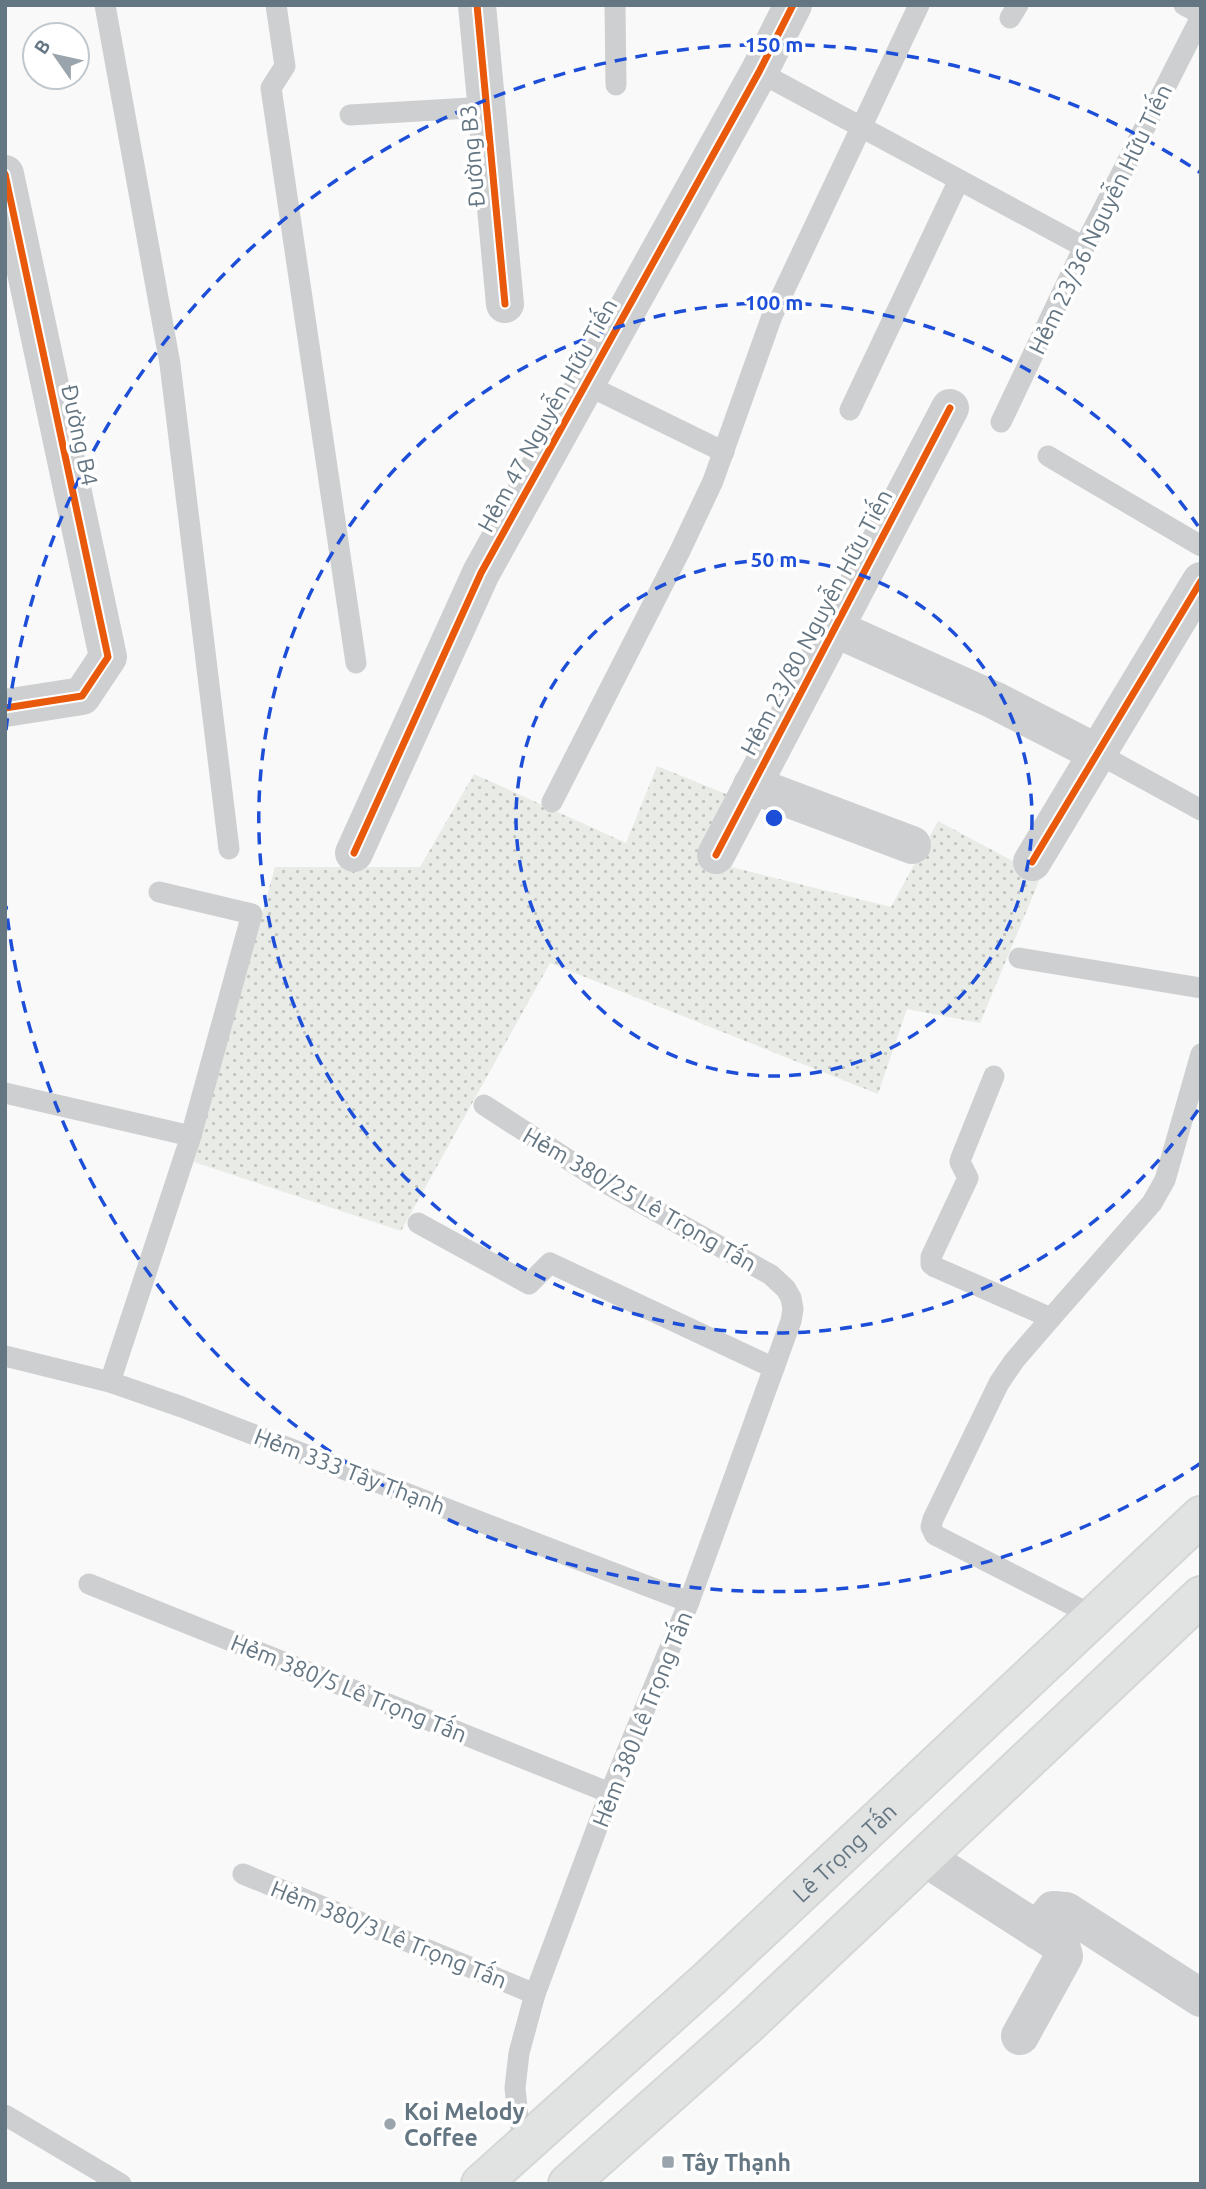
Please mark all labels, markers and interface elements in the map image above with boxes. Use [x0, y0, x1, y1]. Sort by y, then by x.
north arrow [21, 21, 91, 91]
text: 150 m [745, 32, 803, 56]
text: B [29, 35, 55, 58]
street label: Hẻm 23/36 Nguyễn Hữu Tiến [1021, 79, 1176, 358]
street label: Đường B3 [455, 104, 489, 208]
text: 100 m [745, 290, 803, 314]
street label: Hẻm 47 Nguyễn Hữu Tiến [470, 293, 622, 536]
street label: Đường B4 [57, 382, 103, 488]
street label: Hẻm 23/80 Nguyễn Hữu Tiến [733, 484, 897, 759]
text: 50 m [751, 547, 797, 571]
centre of rings [762, 806, 786, 830]
street label: Hẻm 380/25 Lê Trọng Tấn [519, 1120, 762, 1276]
street label: Hẻm 333 Tây Thạnh [251, 1423, 449, 1519]
street label: Hẻm 380 Lê Trọng Tấn [585, 1606, 697, 1831]
street label: Hẻm 380/5 Lê Trọng Tấn [228, 1627, 471, 1747]
street label: Lê Trọng Tấn [787, 1797, 901, 1906]
street label: Hẻm 380/3 Lê Trọng Tấn [268, 1873, 511, 1993]
place label: Koi Melody Coffee [404, 2099, 525, 2150]
marker: Koi Melody Coffee [382, 2116, 398, 2132]
place label: Tây Thạnh [682, 2150, 791, 2175]
marker: Tây Thạnh [660, 2154, 676, 2170]

